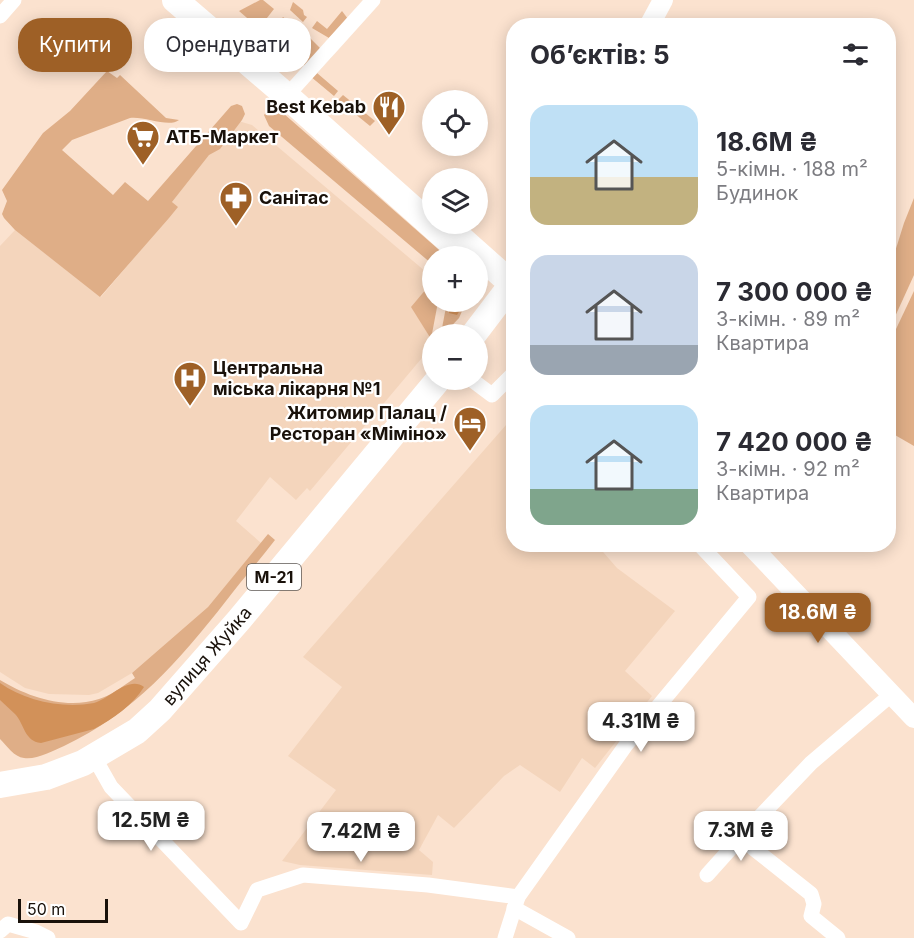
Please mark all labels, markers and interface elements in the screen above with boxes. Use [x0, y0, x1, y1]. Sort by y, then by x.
chip: Купити [18, 18, 132, 72]
chip: Орендувати [144, 18, 311, 72]
icon: filters [839, 38, 872, 71]
text: Об’єктів: 5 [530, 39, 670, 70]
restaurant icon: Best Kebab [371, 89, 407, 136]
map controls [422, 90, 488, 390]
button: locate [422, 90, 488, 156]
place label: Best Kebab [266, 96, 366, 117]
supermarket icon: АТБ-Маркет [125, 119, 161, 166]
place label: АТБ-Маркет [166, 126, 278, 147]
text: 18.6M ₴ [716, 126, 818, 157]
icon: home [578, 129, 650, 201]
text: 5-кімн. · 188 m² [716, 157, 868, 181]
button: layers [422, 168, 488, 234]
pharmacy icon: Санітас [218, 180, 254, 227]
text: Будинок [716, 181, 798, 205]
place label: Санітас [259, 187, 329, 208]
button: + [422, 246, 488, 312]
text: 7 300 000 ₴ [716, 276, 873, 307]
icon: home [578, 279, 650, 351]
text: 3-кімн. · 89 m² [716, 307, 860, 331]
button: − [422, 324, 488, 390]
text: Квартира [716, 331, 809, 355]
place label: Центральна міська лікарня №1 [213, 357, 380, 399]
hospital icon: Центральна міська лікарня №1 [172, 360, 208, 407]
place label: Житомир Палац / Ресторан «Міміно» [270, 402, 447, 444]
hotel icon: Житомир Палац / Ресторан «Міміно» [452, 405, 488, 452]
text: 7 420 000 ₴ [716, 426, 873, 457]
icon: home [578, 429, 650, 501]
text: 3-кімн. · 92 m² [716, 457, 860, 481]
text: Квартира [716, 481, 809, 505]
road number: М-21 [247, 564, 301, 590]
pin: 18.6M ₴ [763, 593, 873, 644]
text: 18.6M ₴ [779, 600, 857, 624]
street label: вулиця Жуйка [158, 602, 256, 709]
pin: 4.31M ₴ [586, 702, 696, 753]
text: 4.31M ₴ [602, 709, 680, 733]
pin: 12.5M ₴ [96, 801, 206, 852]
text: 12.5M ₴ [112, 808, 190, 832]
pin: 7.3M ₴ [692, 811, 790, 862]
pin: 7.42M ₴ [306, 812, 416, 863]
text: 7.3M ₴ [708, 818, 774, 842]
text: 7.42M ₴ [321, 819, 401, 843]
scale bar [18, 896, 108, 924]
text: 50 m [27, 899, 65, 919]

